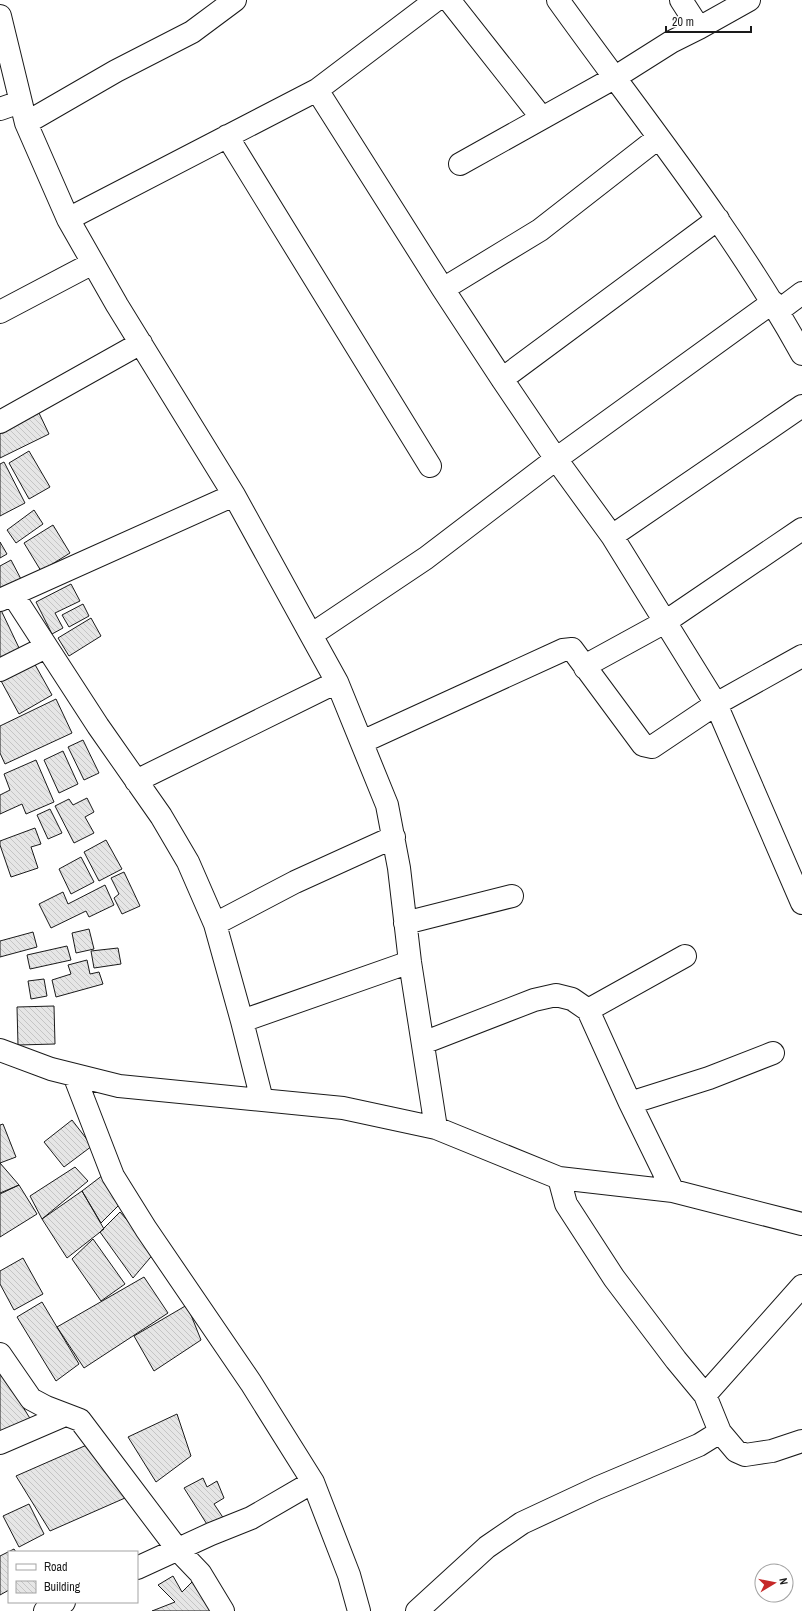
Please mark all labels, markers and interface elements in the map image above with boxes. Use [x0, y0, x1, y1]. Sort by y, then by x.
scale bar [666, 8, 751, 34]
text: 20 m [672, 14, 694, 30]
legend [8, 1551, 138, 1603]
text: Road [44, 1559, 68, 1575]
north arrow [754, 1563, 794, 1603]
text: N [776, 1577, 791, 1586]
text: Building [44, 1579, 81, 1595]

